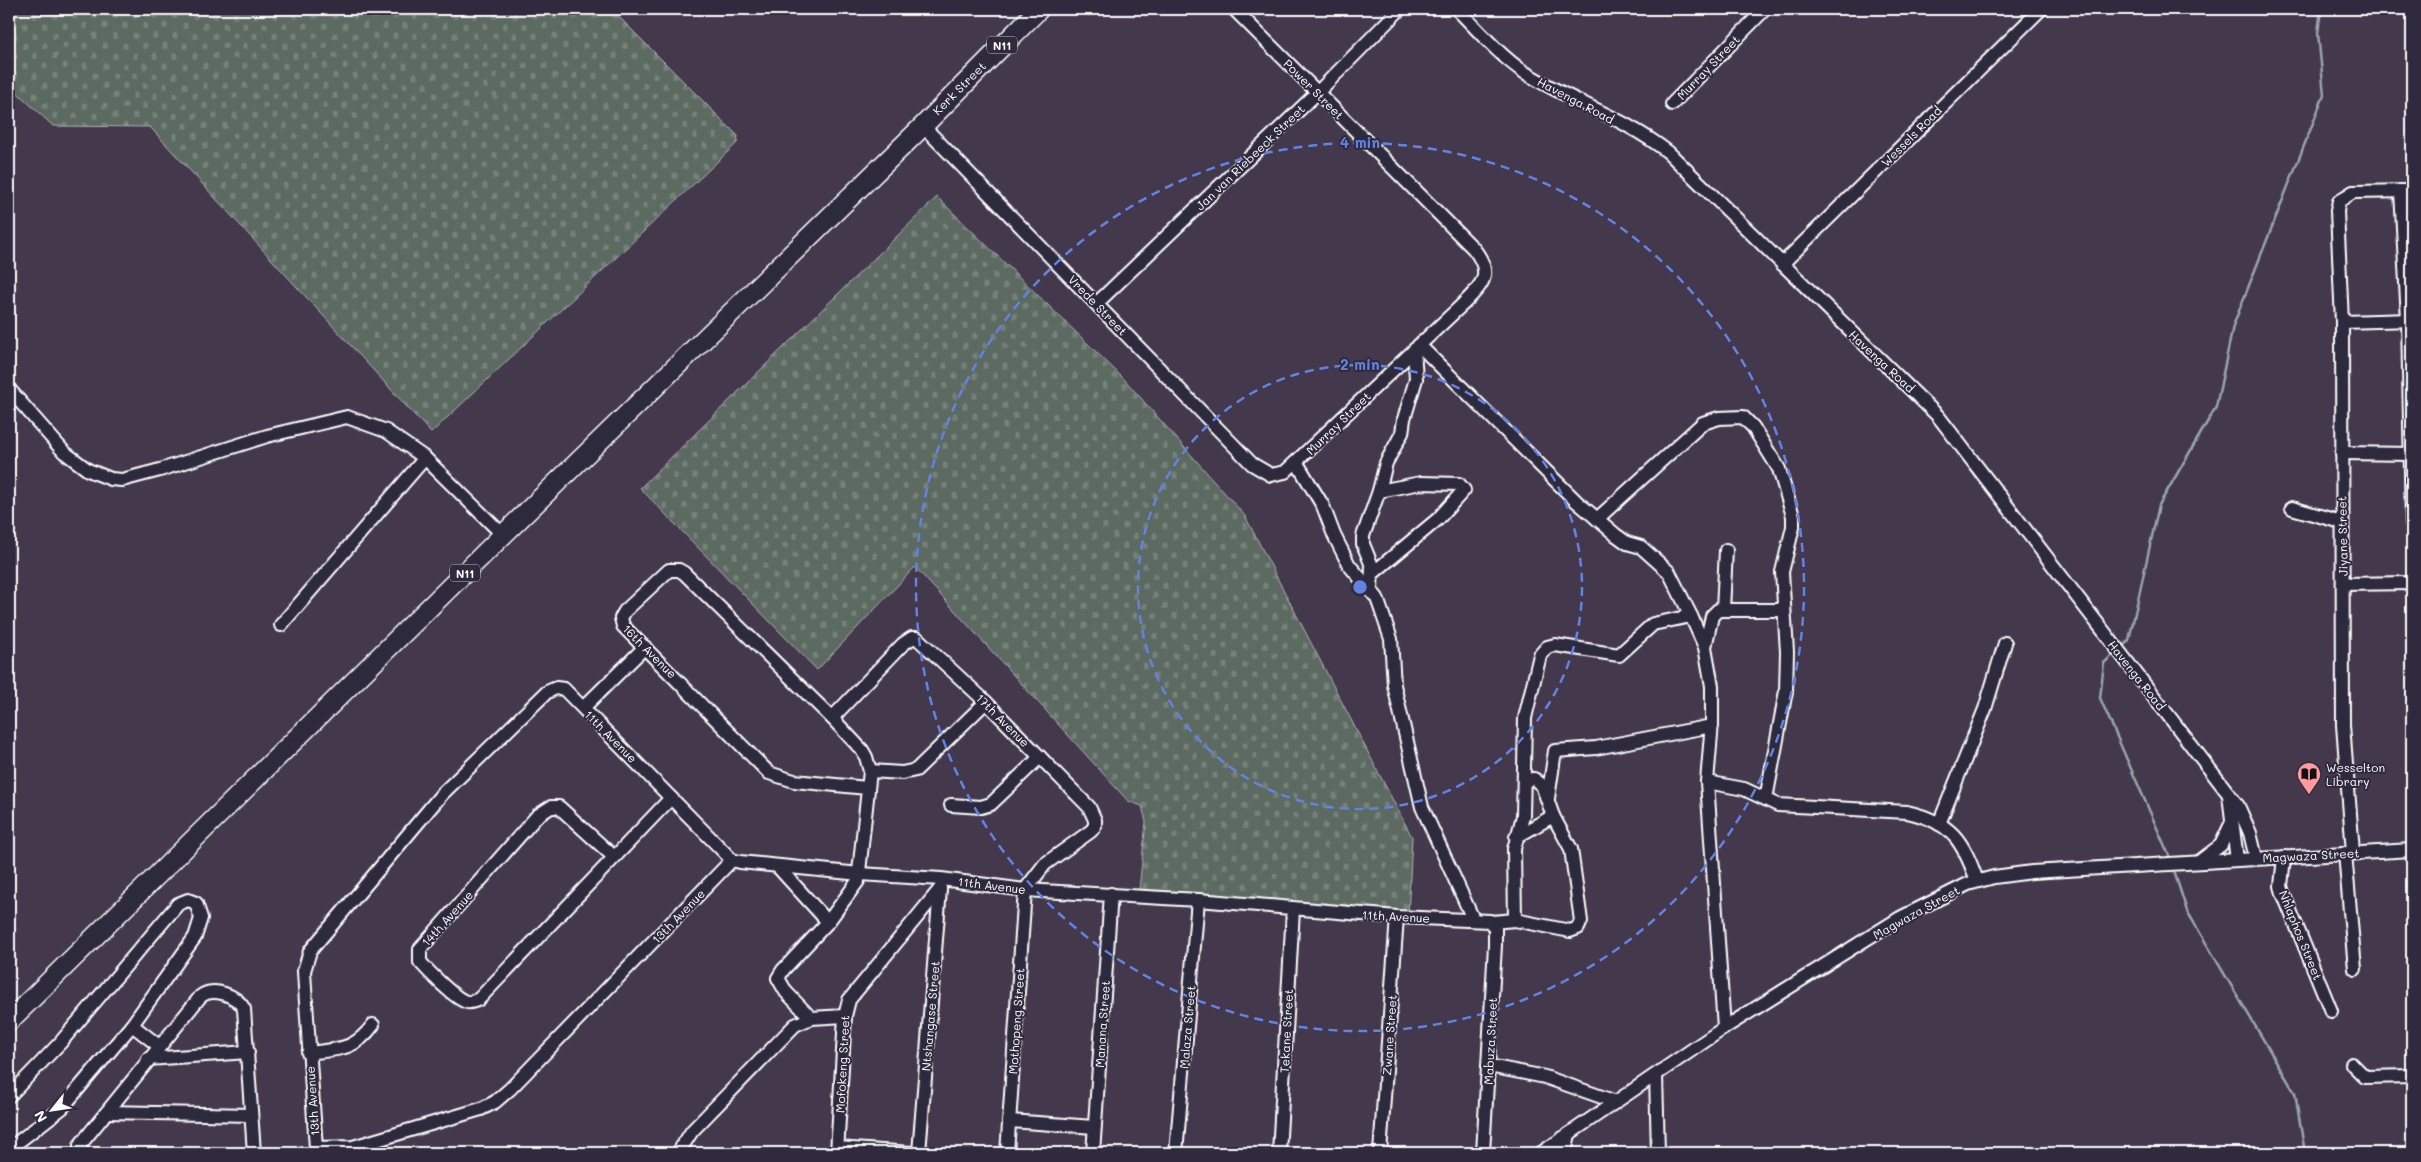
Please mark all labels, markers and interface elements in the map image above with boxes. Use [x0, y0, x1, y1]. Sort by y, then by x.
street label: Murray Street [1673, 31, 1743, 103]
road number: N11 [987, 36, 1017, 54]
street label: Power Street [1280, 55, 1348, 123]
street label: Kerk Street [929, 58, 989, 118]
street label: Havenga Road [1535, 73, 1617, 127]
street label: Jan van Riebeeck Street [1192, 101, 1308, 213]
street label: Wessels Road [1877, 102, 1945, 170]
text: 4 min [1340, 132, 1380, 152]
street label: Vrede Street [1065, 271, 1131, 339]
street label: Havenga Road [1846, 326, 1919, 396]
text: 2 min [1340, 354, 1380, 374]
street label: Murray Street [1302, 388, 1374, 458]
street label: Jiyane Street [2333, 496, 2351, 576]
road number: N11 [450, 564, 480, 582]
centre of rings [1351, 578, 1369, 596]
street label: 16th Avenue [620, 621, 680, 681]
street label: Havenga Road [2105, 637, 2170, 714]
street label: 17th Avenue [973, 690, 1033, 750]
street label: 11th Avenue [581, 706, 641, 766]
place label: Wesselton Library [2326, 759, 2385, 789]
library icon: Wesselton Library [2296, 761, 2322, 795]
street label: Magwaza Street [2262, 844, 2360, 866]
street label: 11th Avenue [957, 873, 1027, 897]
street label: Magwaza Street [1870, 881, 1962, 943]
street label: 13th Avenue [648, 885, 708, 947]
street label: 14th Avenue [418, 887, 476, 949]
street label: Nhlaphos Street [2276, 888, 2326, 982]
street label: 11th Avenue [1362, 906, 1430, 926]
street label: Ntshangase Street [917, 960, 943, 1072]
street label: Mothopeng Street [1004, 967, 1028, 1075]
street label: Manana Street [1091, 980, 1113, 1068]
street label: Malaza Street [1175, 985, 1199, 1069]
street label: Tekane Street [1276, 989, 1296, 1073]
street label: Zwane Street [1378, 994, 1400, 1076]
street label: Mabuza Street [1480, 997, 1500, 1085]
street label: Mofokeng Street [831, 1015, 853, 1113]
street label: 13th Avenue [302, 1066, 322, 1136]
north arrow [28, 1084, 78, 1134]
text: N [29, 1107, 51, 1126]

